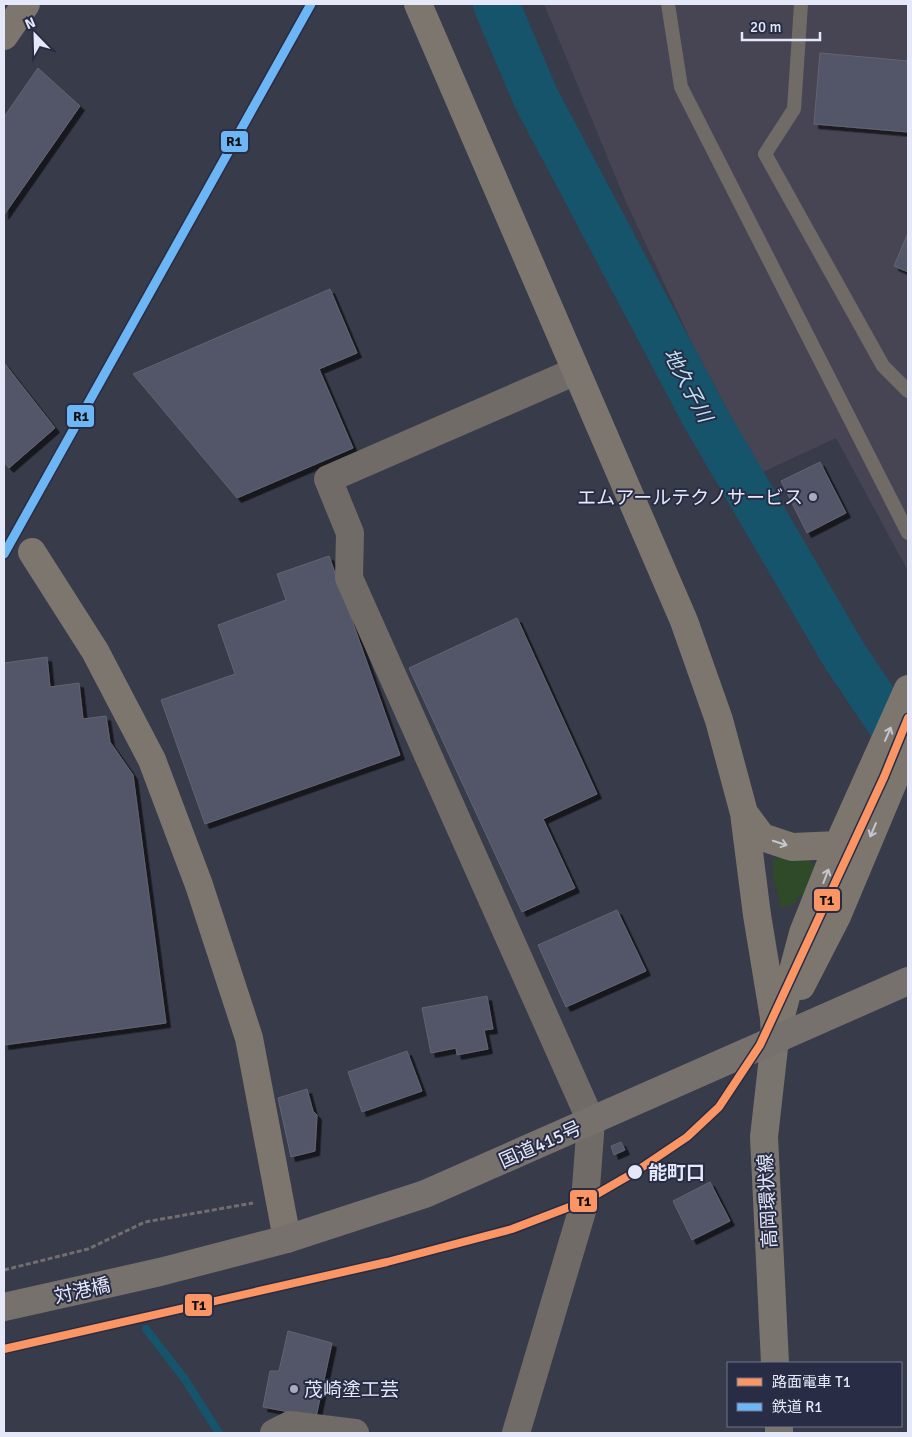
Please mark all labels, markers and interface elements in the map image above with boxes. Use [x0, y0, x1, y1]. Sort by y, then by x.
north arrow [10, 10, 60, 60]
scale bar [742, 10, 820, 42]
text: N [22, 14, 38, 33]
text: 20 m [750, 18, 781, 36]
line badge: R1 [220, 130, 249, 153]
text: R1 [226, 133, 243, 150]
water label: 地久子川 [658, 344, 718, 428]
line badge: R1 [66, 404, 95, 428]
text: R1 [73, 408, 90, 425]
place label: エムアールテクノサービス [577, 486, 803, 510]
marker: エムアールテクノサービス [807, 491, 819, 503]
one-way arrow [884, 727, 894, 742]
one-way arrow [868, 822, 878, 837]
one-way arrow [772, 839, 787, 848]
one-way arrow [822, 868, 831, 883]
line badge: T1 [813, 888, 841, 912]
text: T1 [820, 892, 835, 909]
street label: 国道415号 [495, 1116, 585, 1174]
street label: 高岡環状線 [754, 1153, 782, 1249]
place label: 能町口 [648, 1161, 705, 1185]
marker: 能町口 [626, 1163, 644, 1181]
line badge: T1 [569, 1189, 598, 1213]
text: T1 [577, 1193, 592, 1210]
street label: 対港橋 [52, 1273, 113, 1309]
line badge: T1 [184, 1293, 213, 1317]
text: T1 [192, 1297, 207, 1314]
legend [727, 1362, 902, 1427]
text: 路面電車 T1 [772, 1373, 851, 1391]
place label: 茂崎塗工芸 [304, 1378, 399, 1402]
marker: 茂崎塗工芸 [288, 1383, 300, 1395]
text: 鉄道 R1 [772, 1398, 822, 1416]

